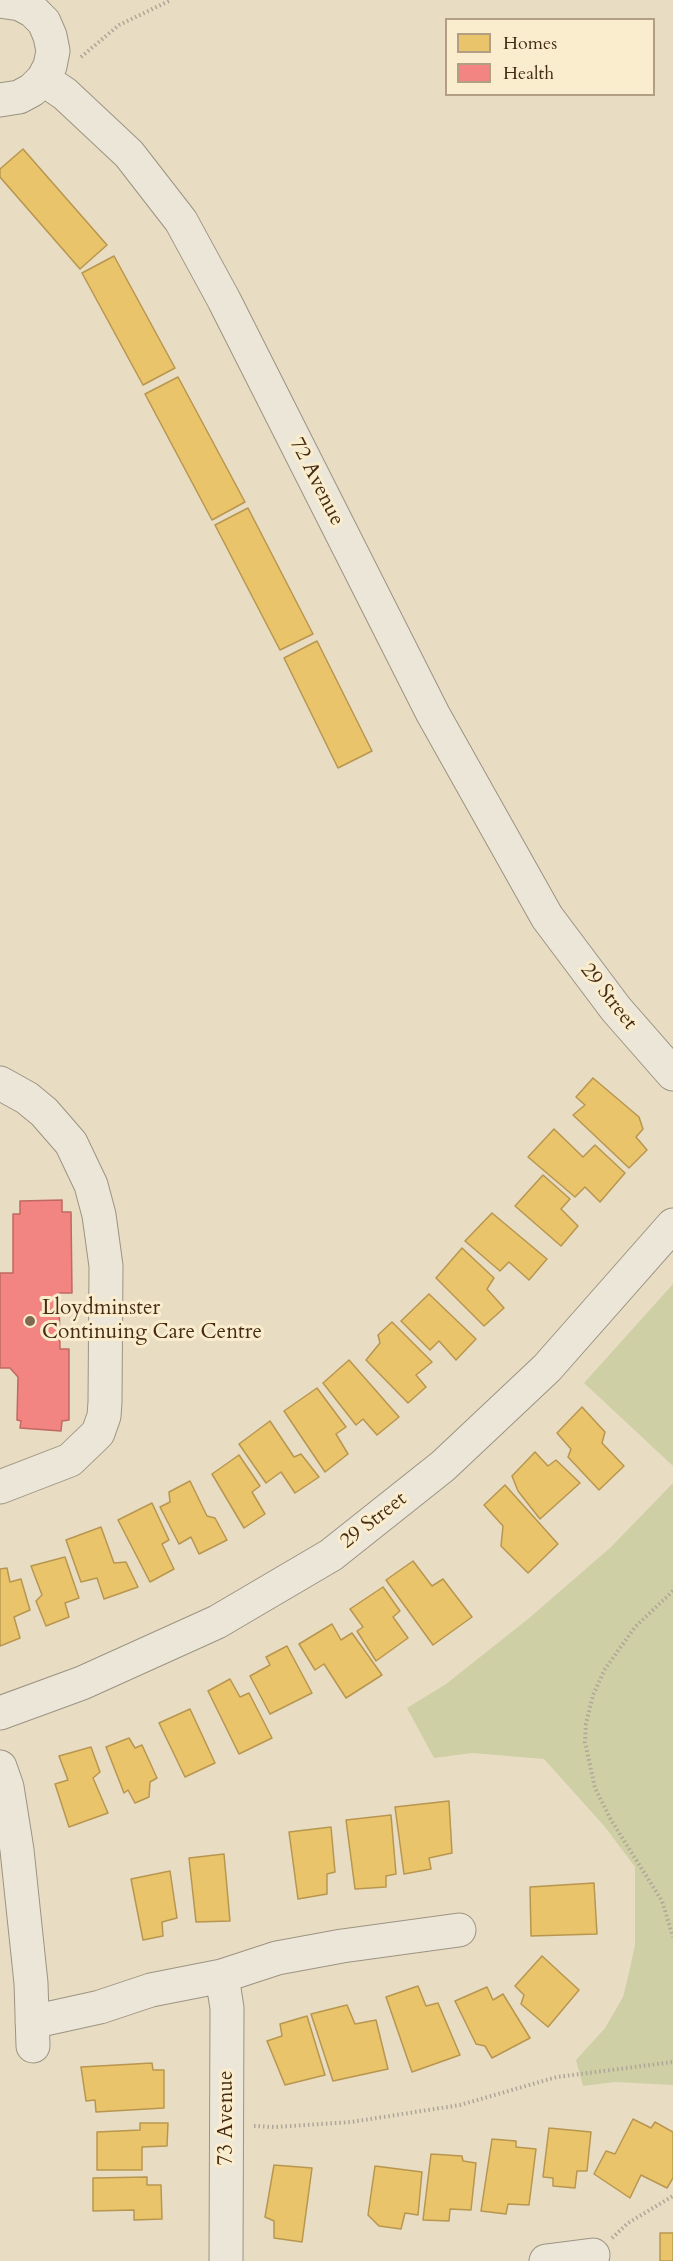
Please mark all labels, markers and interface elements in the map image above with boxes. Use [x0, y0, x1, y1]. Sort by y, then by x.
legend [445, 18, 655, 96]
text: Homes [503, 31, 557, 56]
text: Health [503, 61, 554, 86]
street label: 72 Avenue [283, 434, 349, 530]
street label: 29 Street [574, 959, 642, 1035]
place label: Lloydminster Continuing Care Centre [42, 1296, 262, 1346]
marker: Lloydminster Continuing Care Centre [23, 1314, 37, 1328]
street label: 29 Street [336, 1487, 412, 1555]
street label: 73 Avenue [214, 2070, 240, 2166]

